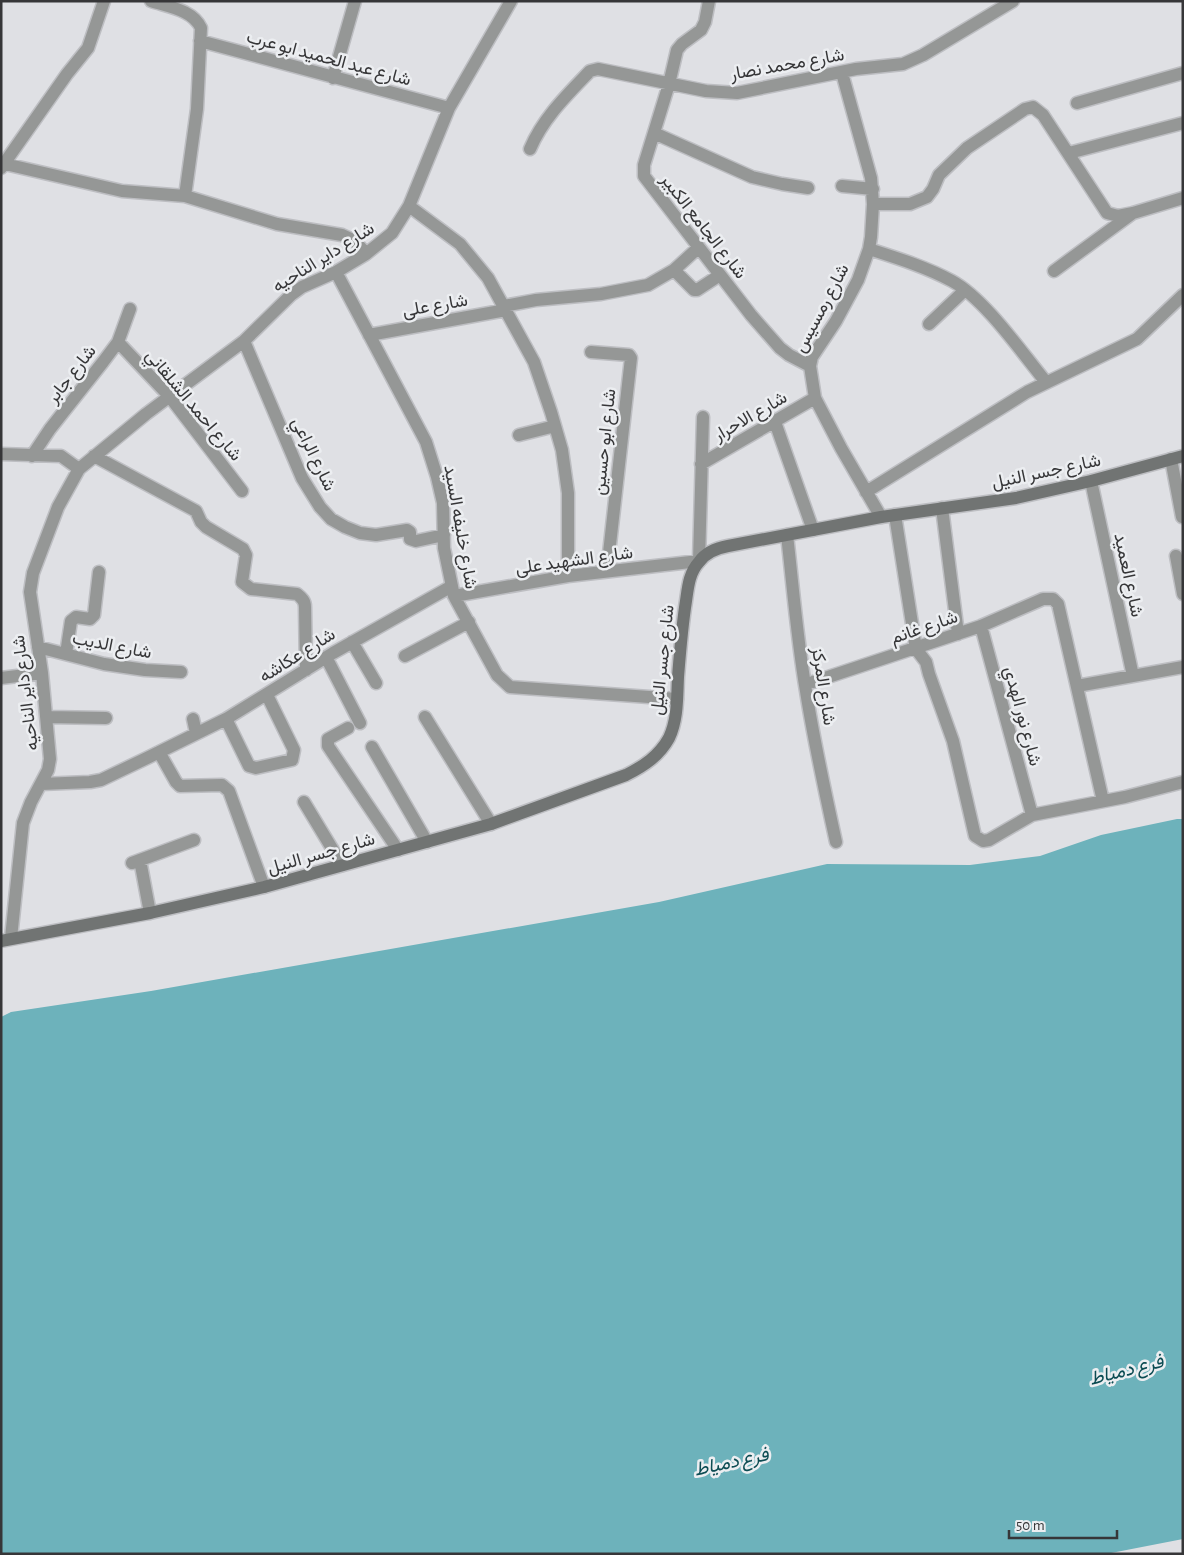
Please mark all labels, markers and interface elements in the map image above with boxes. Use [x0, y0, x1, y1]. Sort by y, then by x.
street label: شارع عبد الحميد ابو عرب [244, 28, 413, 92]
street label: شارع محمد نصار [728, 46, 846, 86]
street label: شارع الجامع الكبير [655, 170, 750, 284]
street label: شارع داير الناحيه [270, 219, 379, 298]
street label: شارع رمسيس [791, 261, 854, 357]
street label: شارع على [401, 291, 470, 323]
street label: شارع جابر [43, 342, 101, 409]
street label: شارع احمد الشلقاني [138, 347, 245, 468]
street label: شارع ابو حسين [590, 388, 622, 496]
street label: شارع الاحرار [710, 389, 791, 447]
street label: شارع الراعي [283, 415, 339, 496]
street label: شارع جسر النيل [990, 452, 1103, 494]
street label: شارع خليفه السيد [438, 464, 480, 591]
street label: شارع العميد [1108, 532, 1146, 619]
street label: شارع الشهيد على [514, 544, 634, 580]
street label: شارع جسر النيل [648, 604, 680, 716]
street label: شارع غانم [888, 608, 961, 650]
street label: شارع عكاشه [256, 625, 340, 688]
street label: شارع الديب [70, 629, 153, 664]
street label: شارع داير الناحيه [10, 634, 44, 752]
street label: شارع المركز [806, 645, 838, 727]
street label: شارع نور الهدي [995, 665, 1044, 769]
street label: شارع جسر النيل [265, 830, 378, 880]
water label: فرع دمياط [1087, 1352, 1167, 1392]
water label: فرع دمياط [692, 1445, 772, 1483]
scale bar [1009, 1508, 1116, 1540]
text: 50 m [1016, 1518, 1045, 1533]

